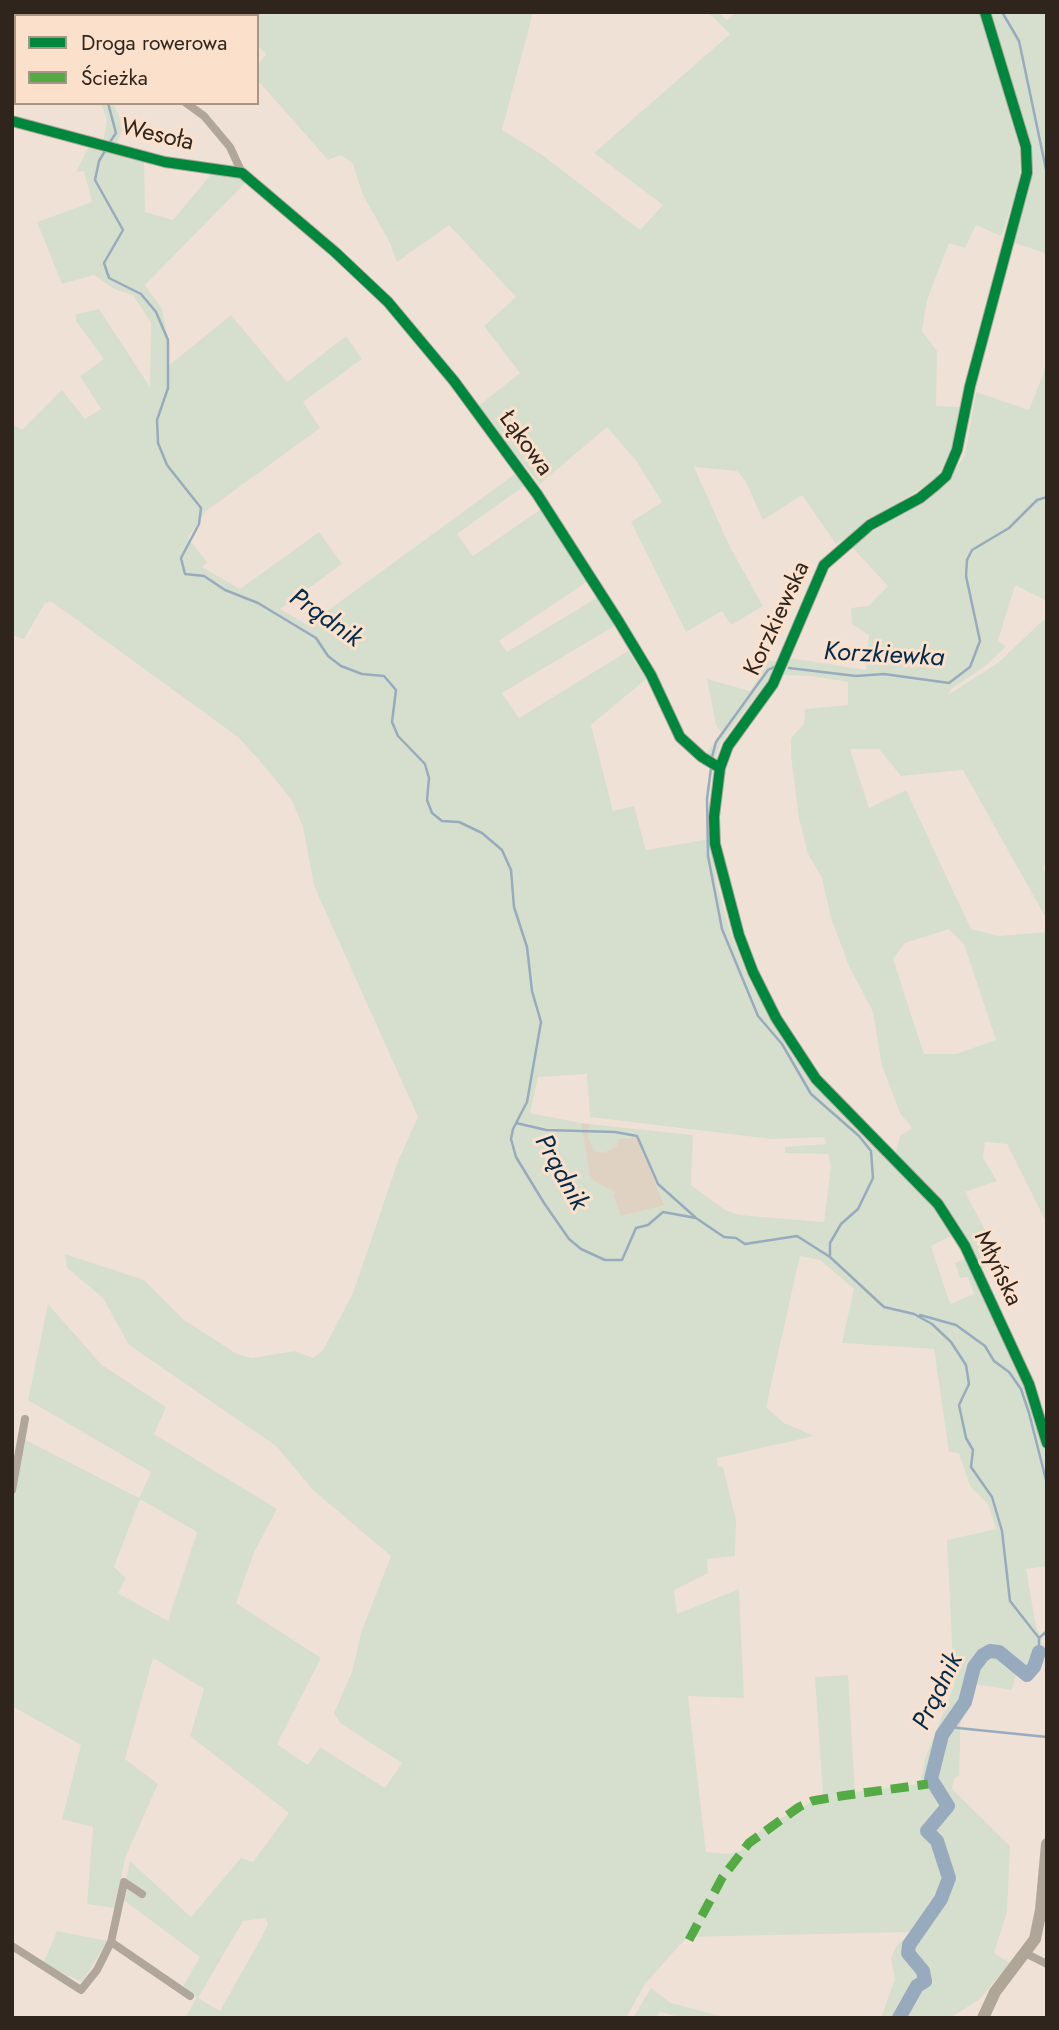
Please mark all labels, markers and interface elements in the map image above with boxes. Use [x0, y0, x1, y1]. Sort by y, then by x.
legend [14, 14, 259, 105]
text: Droga rowerowa [81, 28, 227, 58]
text: Ścieżka [81, 63, 148, 93]
street label: Wesoła [118, 114, 196, 158]
street label: Łąkowa [492, 406, 558, 482]
street label: Korzkiewska [739, 557, 817, 681]
water label: Prądnik [283, 583, 367, 655]
water label: Korzkiewka [823, 637, 945, 675]
water label: Prądnik [527, 1130, 593, 1216]
street label: Młyńska [967, 1227, 1027, 1311]
water label: Prądnik [907, 1648, 971, 1736]

